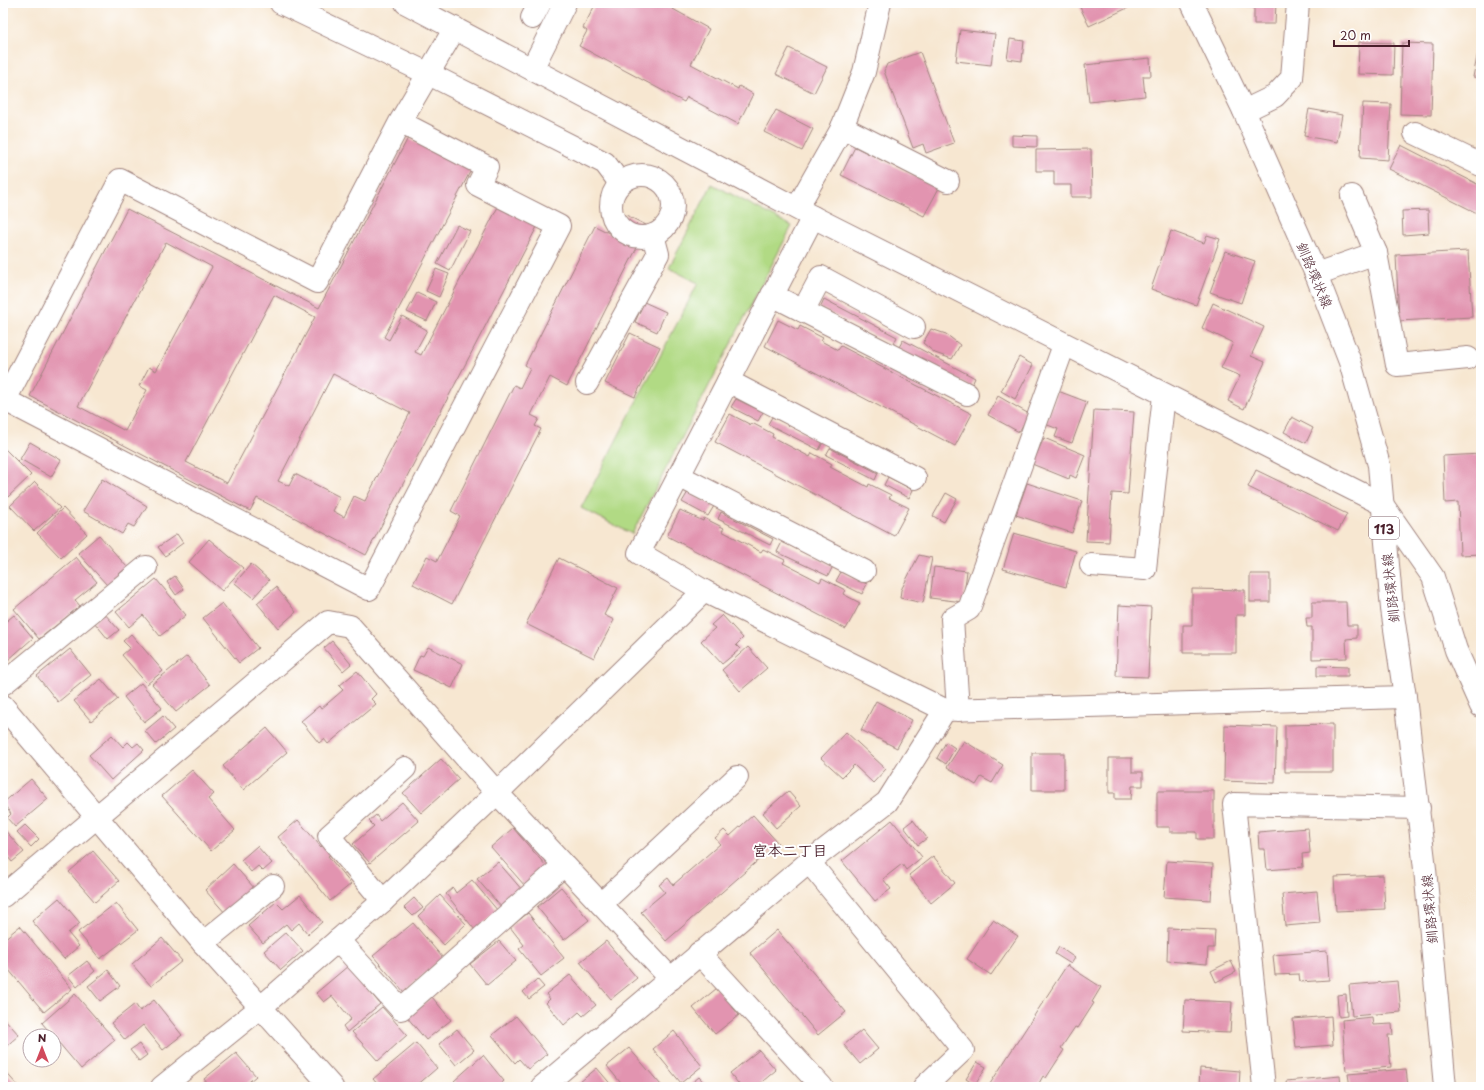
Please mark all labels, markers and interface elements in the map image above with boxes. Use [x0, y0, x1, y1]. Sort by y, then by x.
scale bar [1334, 22, 1409, 48]
text: 20 m [1340, 26, 1371, 44]
street label: 釧路環状線 [1292, 239, 1338, 311]
road number: 113 [1369, 517, 1399, 539]
street label: 釧路環状線 [1376, 552, 1404, 624]
district label: 宮本二丁目 [752, 838, 828, 861]
street label: 釧路環状線 [1415, 873, 1443, 945]
north arrow [22, 1028, 62, 1068]
text: N [38, 1029, 47, 1046]

